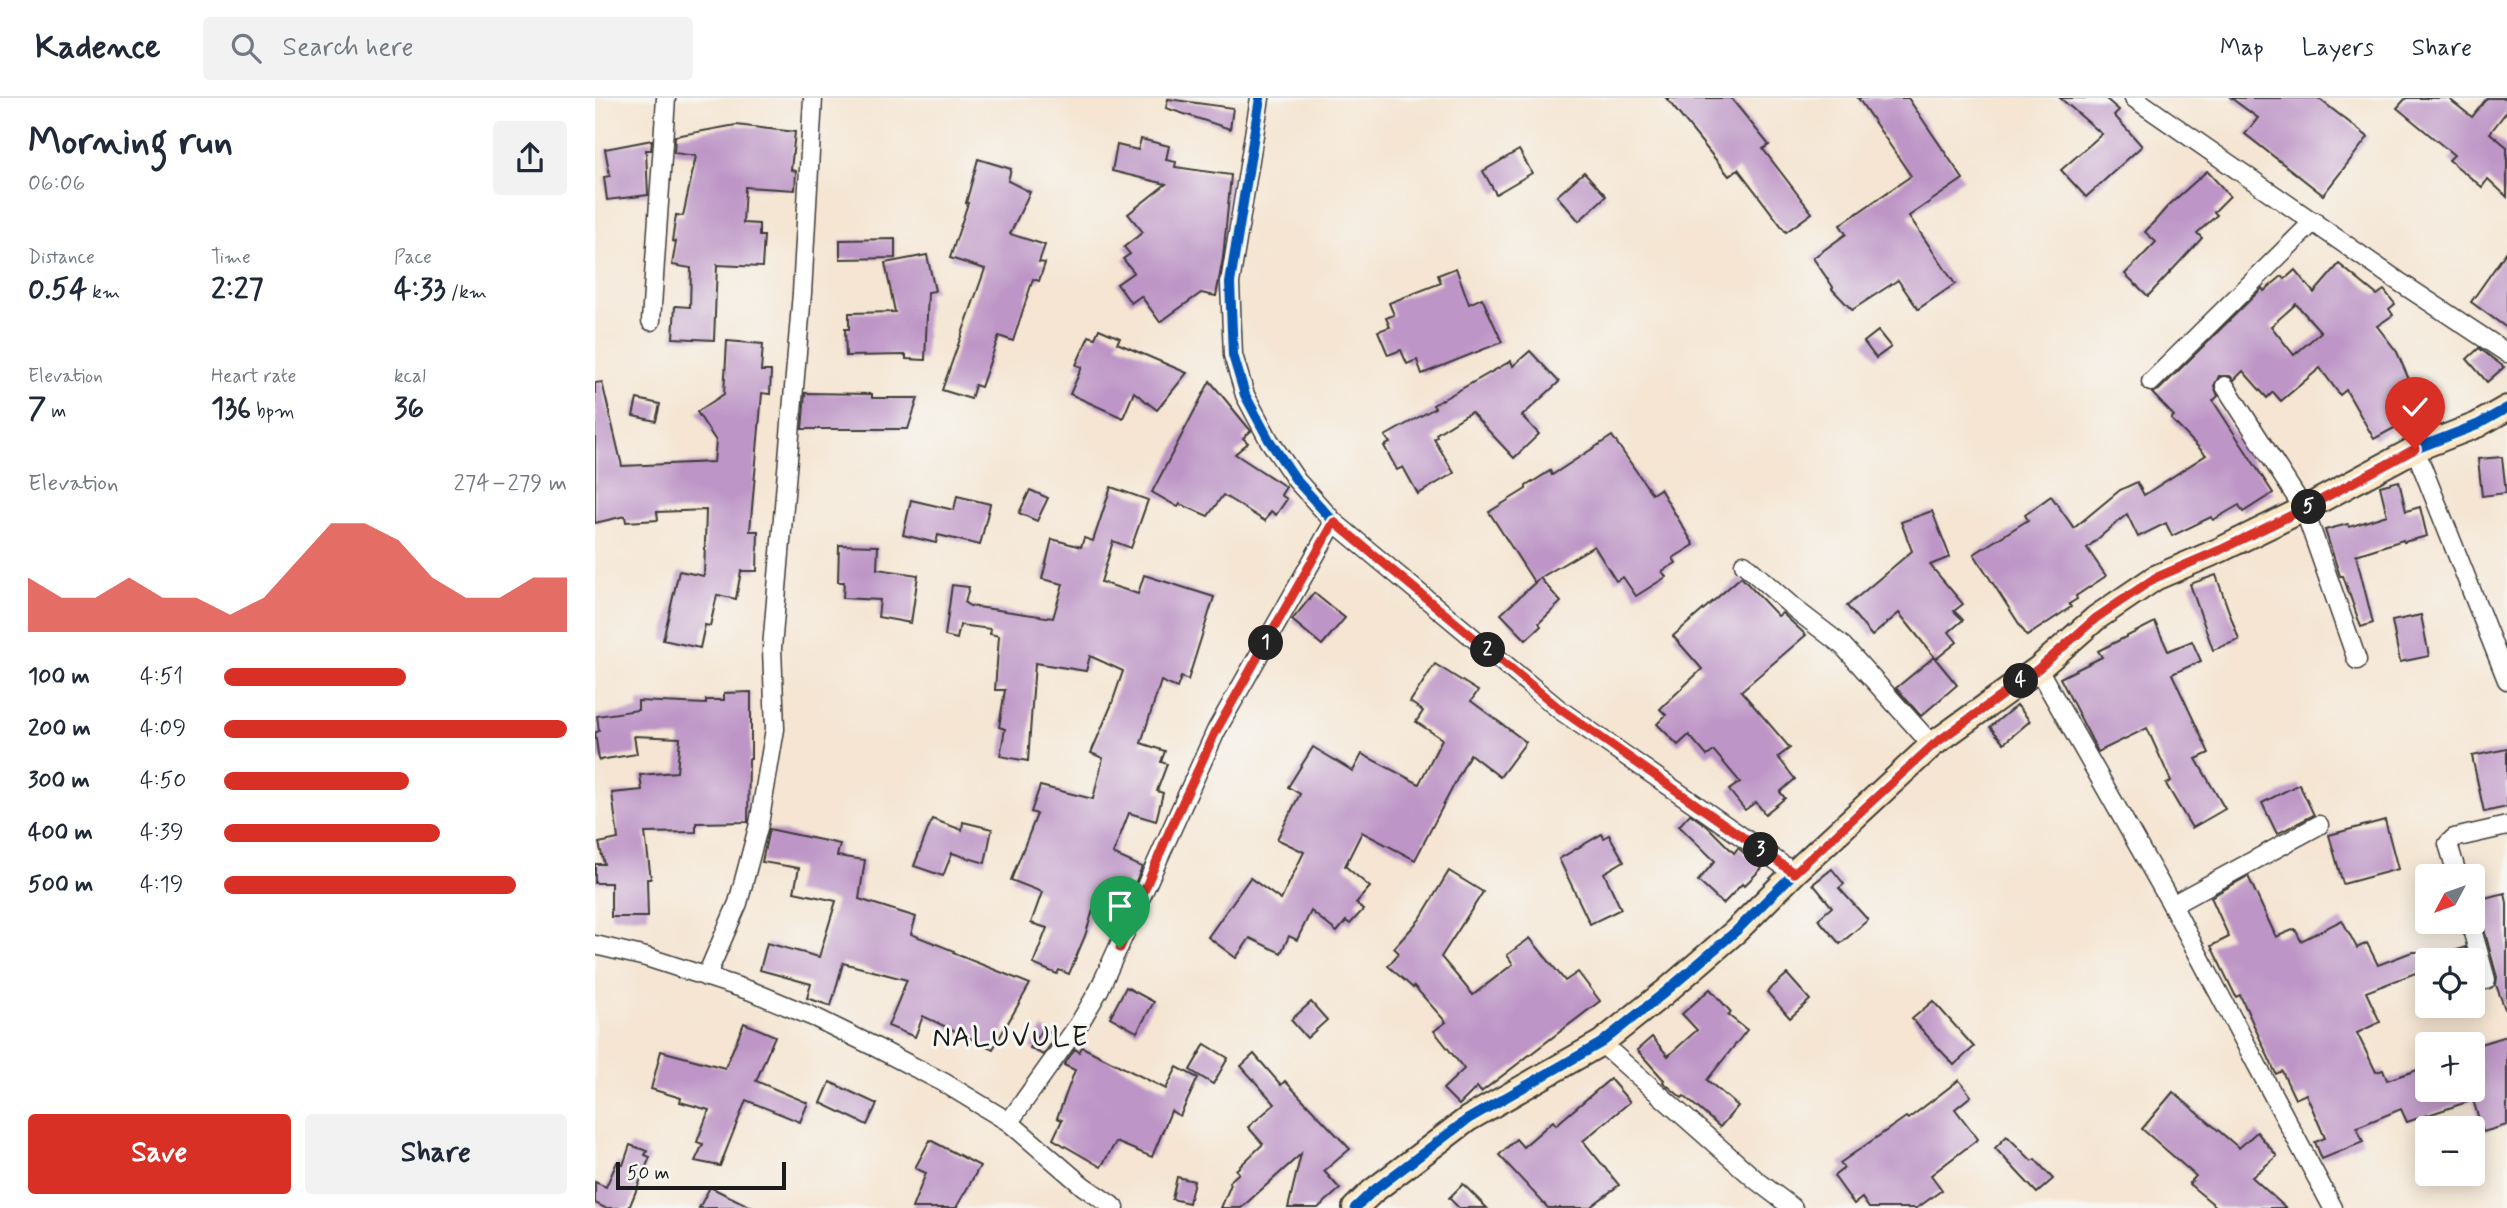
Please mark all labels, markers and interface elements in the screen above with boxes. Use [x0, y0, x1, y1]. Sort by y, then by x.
search box [203, 17, 693, 80]
text: Kadence [35, 26, 161, 70]
icon: search [227, 29, 265, 67]
text: Search here [283, 31, 413, 65]
text: Map [2220, 33, 2264, 64]
text: Layers [2302, 33, 2374, 64]
text: Share [2412, 33, 2472, 64]
text: Morning run [28, 118, 233, 167]
button: share [493, 121, 567, 195]
text: 06:06 [28, 169, 85, 199]
text: Distance [28, 245, 95, 270]
text: Time [211, 245, 251, 270]
text: Pace [394, 245, 432, 270]
text: 0.54 [28, 270, 87, 309]
text: 2:27 [211, 270, 264, 309]
text: 4:33 [394, 270, 446, 309]
text: km [87, 280, 120, 305]
text: /km [446, 280, 487, 305]
text: Elevation [28, 364, 103, 389]
text: Heart rate [211, 364, 296, 389]
text: kcal [394, 364, 426, 389]
pin [2385, 377, 2445, 449]
icon: check [2396, 388, 2434, 426]
text: 7 [28, 389, 46, 428]
text: 136 [211, 389, 251, 428]
text: 36 [394, 389, 424, 428]
text: m [46, 399, 66, 424]
text: bpm [251, 399, 295, 424]
text: Elevation [28, 469, 119, 499]
text: 274–279 m [453, 469, 567, 499]
pin: 5 [2291, 490, 2327, 524]
text: 5 [2303, 494, 2314, 519]
pin: 1 [1249, 626, 1283, 660]
text: 1 [1261, 630, 1270, 655]
pin: 2 [1471, 632, 1505, 668]
text: 2 [1483, 637, 1492, 662]
text: 100 m [28, 662, 90, 692]
text: 4:51 [140, 662, 183, 692]
pin: 4 [2003, 664, 2039, 698]
text: 4 [2015, 668, 2026, 693]
text: 200 m [28, 714, 91, 744]
text: 4:09 [140, 714, 186, 744]
text: 300 m [28, 766, 90, 796]
text: 4:50 [140, 766, 186, 796]
text: 400 m [28, 818, 93, 848]
text: 4:39 [140, 818, 184, 848]
pin: 3 [1743, 832, 1779, 868]
text: 3 [1756, 837, 1765, 862]
north arrow [2415, 864, 2485, 934]
map controls [2415, 864, 2485, 1186]
text: 500 m [28, 870, 93, 900]
text: 4:19 [140, 870, 184, 900]
pin [1090, 876, 1150, 948]
icon: arrive [1101, 887, 1139, 925]
button: locate [2415, 948, 2485, 1018]
district label: NALUVULE [932, 1020, 1090, 1057]
button: + [2415, 1032, 2485, 1102]
button: Save [28, 1114, 291, 1194]
button: Share [305, 1114, 567, 1194]
button: − [2415, 1116, 2485, 1186]
scale bar [616, 1159, 786, 1191]
text: 50 m [627, 1161, 670, 1186]

